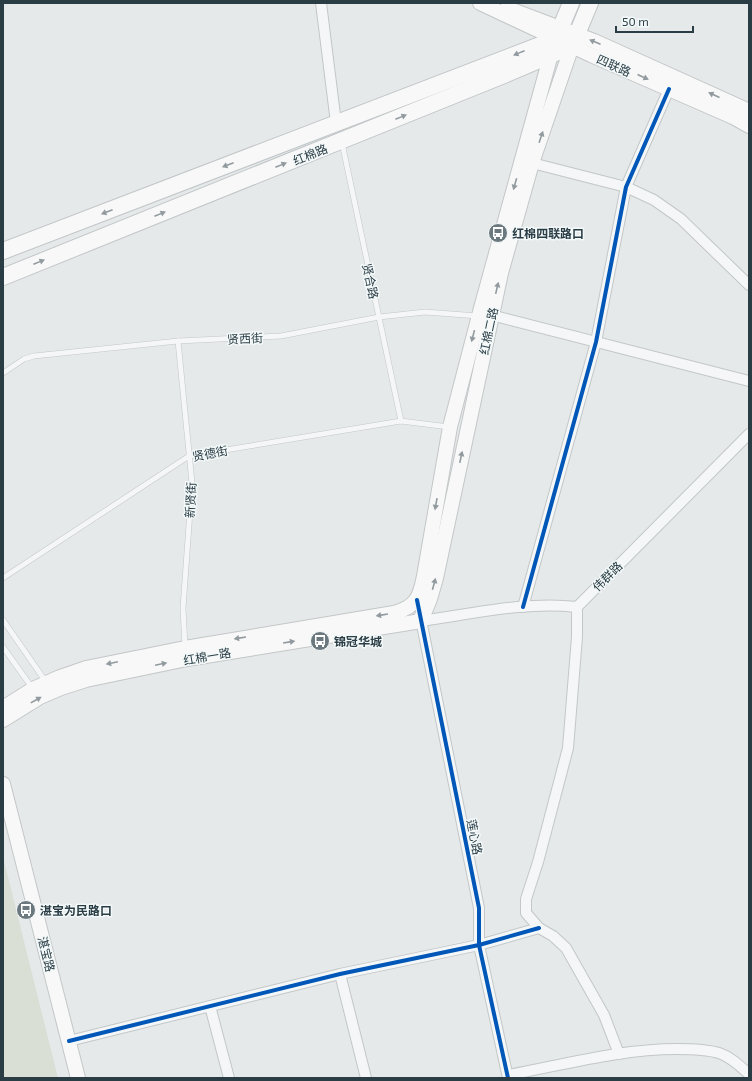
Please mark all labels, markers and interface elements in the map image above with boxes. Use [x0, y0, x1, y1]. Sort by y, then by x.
scale bar [616, 8, 693, 34]
text: 50 m [622, 14, 649, 28]
one-way arrow [589, 39, 600, 45]
one-way arrow [514, 50, 525, 56]
street label: 四联路 [595, 51, 633, 79]
one-way arrow [637, 75, 649, 81]
one-way arrow [708, 92, 719, 98]
one-way arrow [396, 114, 407, 120]
one-way arrow [539, 131, 545, 143]
street label: 红棉路 [291, 141, 329, 167]
one-way arrow [222, 162, 234, 168]
one-way arrow [275, 162, 287, 168]
one-way arrow [512, 178, 518, 190]
one-way arrow [100, 209, 112, 215]
one-way arrow [154, 210, 166, 216]
bus stop icon: 红棉四联路口 [487, 222, 509, 244]
place label: 红棉四联路口 [512, 226, 584, 240]
one-way arrow [34, 259, 45, 265]
street label: 贤合路 [360, 262, 382, 300]
one-way arrow [494, 282, 500, 294]
street label: 红棉二路 [476, 306, 500, 356]
street label: 贤西街 [227, 330, 263, 346]
one-way arrow [470, 331, 476, 343]
street label: 贤德街 [191, 443, 229, 463]
one-way arrow [459, 451, 465, 463]
street label: 新贤街 [182, 482, 198, 518]
one-way arrow [433, 498, 439, 510]
street label: 伟群路 [589, 558, 625, 594]
one-way arrow [431, 578, 437, 590]
one-way arrow [376, 612, 388, 618]
bus stop icon: 锦冠华城 [309, 630, 331, 652]
place label: 锦冠华城 [334, 634, 382, 648]
one-way arrow [234, 636, 246, 642]
one-way arrow [283, 639, 295, 645]
street label: 红棉一路 [182, 645, 232, 667]
one-way arrow [106, 660, 119, 666]
one-way arrow [155, 661, 167, 667]
one-way arrow [30, 696, 42, 703]
street label: 莲心路 [465, 818, 485, 856]
bus stop icon: 湛宝为民路口 [15, 899, 37, 921]
place label: 湛宝为民路口 [40, 903, 112, 917]
street label: 湛宝路 [36, 935, 58, 973]

